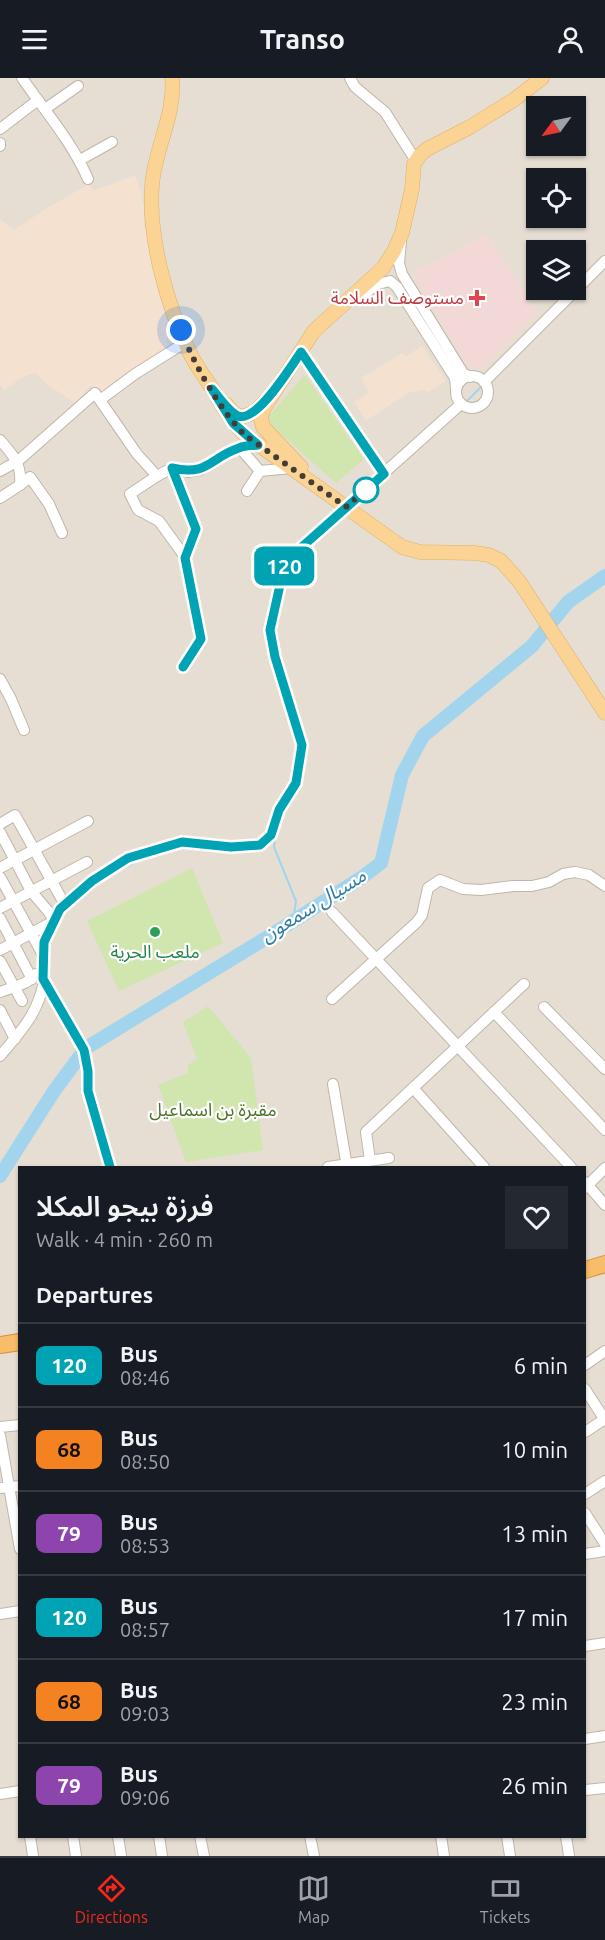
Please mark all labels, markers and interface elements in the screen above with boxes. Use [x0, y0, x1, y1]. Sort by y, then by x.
icon: menu [18, 23, 51, 56]
icon: person [554, 23, 587, 56]
text: Transo [260, 24, 345, 54]
north arrow [526, 96, 586, 156]
map controls [526, 96, 586, 300]
button: locate [526, 168, 586, 228]
button: layers [526, 240, 586, 300]
place label: مستوصف السلامة [331, 287, 464, 309]
marker: مستوصف السلامة [468, 289, 486, 307]
your location [166, 315, 196, 345]
unlabelled marker [353, 477, 379, 503]
line badge: 120 [250, 546, 318, 586]
text: 120 [266, 554, 302, 578]
water label: مسيال سمعون [256, 863, 371, 947]
marker: ملعب الحرية [148, 925, 162, 939]
place label: ملعب الحرية [110, 941, 200, 963]
park label: مقبرة بن اسماعيل [149, 1099, 277, 1121]
button: heart [505, 1186, 568, 1249]
text: فرزة بيجو المكلا [36, 1190, 214, 1221]
text: Walk · 4 min · 260 m [36, 1228, 213, 1251]
text: Departures [36, 1282, 153, 1307]
text: Bus [120, 1341, 158, 1366]
text: 120 [51, 1353, 87, 1377]
text: 6 min [514, 1353, 568, 1378]
text: 08:46 [120, 1366, 170, 1389]
text: Bus [120, 1425, 158, 1450]
text: 68 [57, 1437, 81, 1461]
text: 10 min [501, 1437, 568, 1462]
text: 08:50 [120, 1450, 170, 1473]
text: Bus [120, 1509, 158, 1534]
text: 79 [57, 1521, 81, 1545]
text: 13 min [501, 1521, 568, 1546]
text: 08:53 [120, 1534, 170, 1557]
text: Bus [120, 1593, 158, 1618]
text: 120 [51, 1605, 87, 1629]
text: 17 min [501, 1605, 568, 1630]
text: 08:57 [120, 1618, 170, 1641]
text: Bus [120, 1677, 158, 1702]
text: 68 [57, 1689, 81, 1713]
text: 23 min [501, 1689, 568, 1714]
text: 09:03 [120, 1702, 170, 1725]
text: Bus [120, 1761, 158, 1786]
text: 79 [57, 1773, 81, 1797]
text: 26 min [501, 1773, 568, 1798]
text: 09:06 [120, 1786, 170, 1809]
tab: Directions [75, 1872, 148, 1926]
tab: Map [297, 1872, 330, 1926]
tab: Tickets [480, 1872, 530, 1926]

